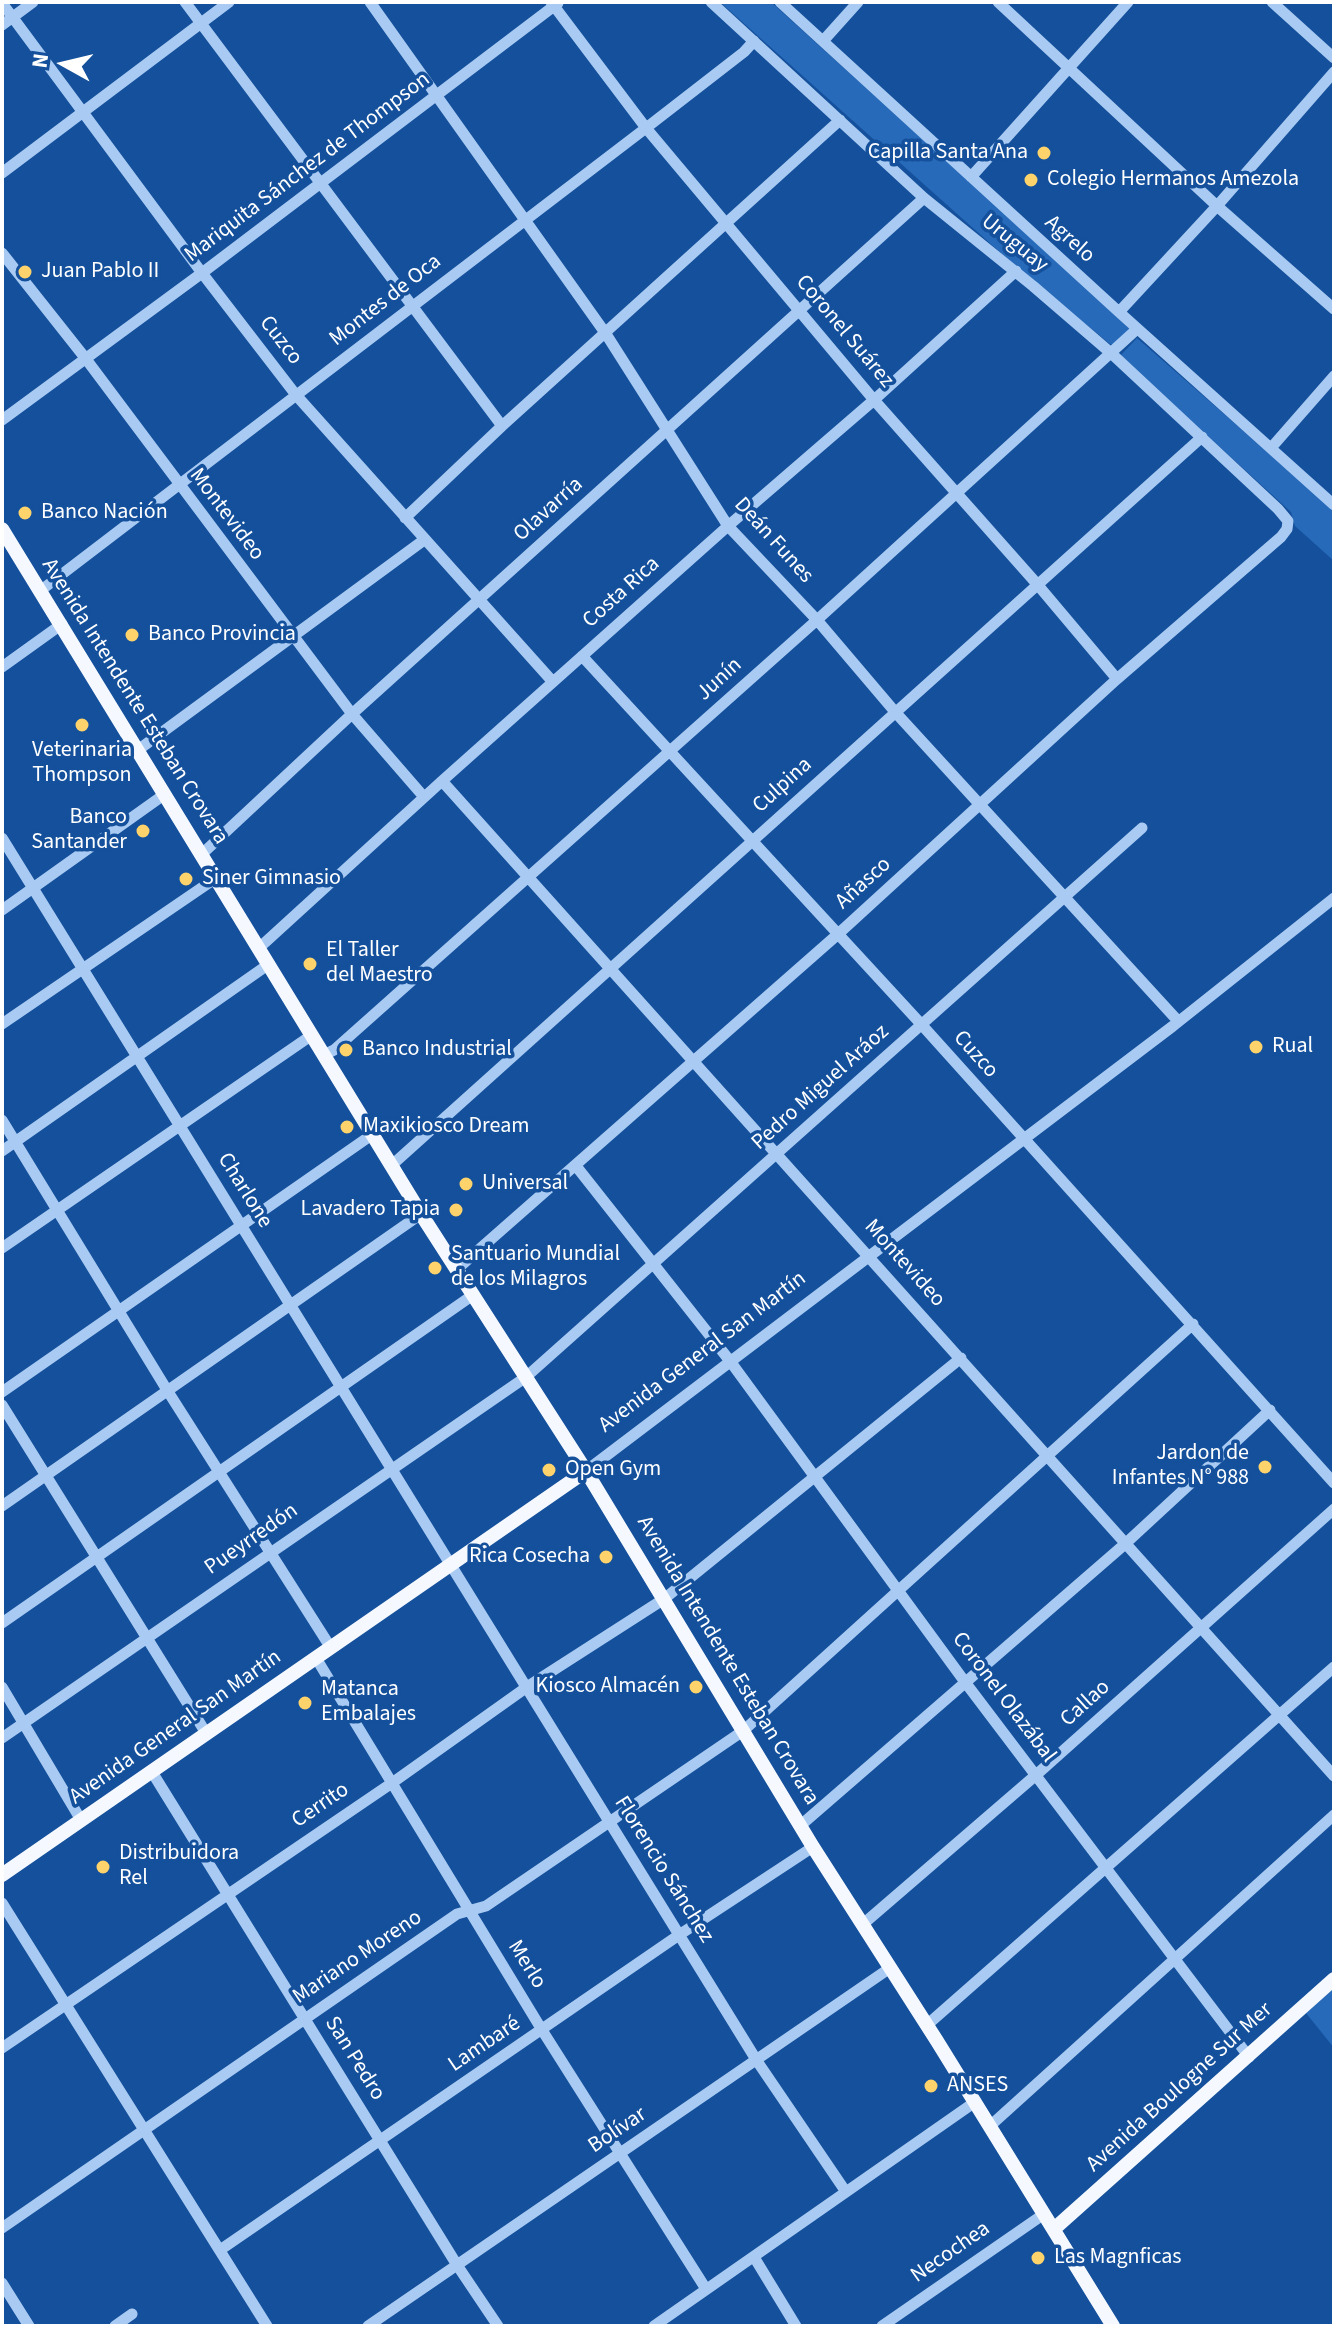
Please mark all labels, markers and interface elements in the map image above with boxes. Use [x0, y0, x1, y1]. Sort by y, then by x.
north arrow [24, 24, 104, 104]
text: N [23, 51, 57, 70]
street label: Mariquita Sánchez de Thompson [180, 67, 436, 269]
place label: Capilla Santa Ana [868, 140, 1028, 166]
marker: Capilla Santa Ana [1035, 144, 1053, 162]
place label: Colegio Hermanos Amezola [1047, 167, 1299, 193]
marker: Colegio Hermanos Amezola [1022, 171, 1040, 189]
street label: Uruguay [975, 209, 1053, 279]
street label: Agrelo [1038, 210, 1100, 270]
street label: Montes de Oca [325, 249, 447, 353]
place label: Juan Pablo II [41, 259, 159, 285]
marker: Juan Pablo II [16, 263, 34, 281]
street label: Coronel Suárez [789, 270, 899, 394]
street label: Cuzco [253, 311, 307, 371]
street label: Montevideo [183, 464, 269, 566]
street label: Olavarría [509, 472, 589, 548]
street label: Deán Funes [728, 493, 818, 589]
place label: Banco Nación [41, 500, 168, 526]
marker: Banco Nación [16, 504, 34, 522]
street label: Costa Rica [578, 552, 666, 634]
street label: Avenida Intendente Esteban Crovara [35, 554, 233, 850]
place label: Banco Provincia [148, 622, 296, 648]
marker: Banco Provincia [123, 626, 141, 644]
street label: Junín [692, 653, 748, 707]
marker: Veterinaria Thompson [73, 716, 91, 734]
place label: Veterinaria Thompson [32, 738, 132, 790]
street label: Culpina [748, 753, 818, 819]
place label: Banco Santander [31, 805, 127, 856]
marker: Banco Santander [134, 822, 152, 840]
street label: Añasco [831, 852, 897, 916]
place label: Siner Gimnasio [202, 866, 341, 892]
marker: Siner Gimnasio [177, 870, 195, 888]
place label: El Taller del Maestro [326, 938, 433, 990]
marker: El Taller del Maestro [301, 955, 319, 973]
street label: Pedro Miguel Aráoz [747, 1019, 895, 1157]
street label: Cuzco [947, 1026, 1003, 1084]
place label: Rual [1272, 1034, 1313, 1060]
place label: Banco Industrial [362, 1037, 512, 1063]
marker: Rual [1247, 1038, 1265, 1056]
marker: Banco Industrial [337, 1041, 355, 1059]
place label: Maxikiosco Dream [363, 1114, 529, 1140]
marker: Maxikiosco Dream [338, 1118, 356, 1136]
street label: Charlone [211, 1149, 277, 1233]
place label: Universal [482, 1171, 568, 1197]
marker: Universal [457, 1175, 475, 1193]
place label: Lavadero Tapia [300, 1197, 440, 1223]
marker: Lavadero Tapia [447, 1201, 465, 1219]
street label: Montevideo [858, 1215, 950, 1313]
place label: Santuario Mundial de los Milagros [451, 1242, 620, 1294]
marker: Santuario Mundial de los Milagros [426, 1259, 444, 1277]
street label: Avenida General San Martín [594, 1266, 812, 1440]
place label: Jardon de Infantes N° 988 [1112, 1441, 1249, 1492]
place label: Open Gym [565, 1457, 661, 1483]
marker: Jardon de Infantes N° 988 [1256, 1458, 1274, 1476]
marker: Open Gym [540, 1461, 558, 1479]
street label: Pueyrredón [200, 1498, 304, 1582]
street label: Avenida Intendente Esteban Crovara [630, 1512, 824, 1810]
place label: Rica Cosecha [469, 1544, 590, 1570]
marker: Rica Cosecha [597, 1548, 615, 1566]
street label: Coronel Olazábal [945, 1628, 1061, 1768]
street label: Avenida General San Martín [65, 1645, 287, 1811]
place label: Kiosco Almacén [535, 1674, 680, 1700]
street label: Callao [1056, 1675, 1116, 1733]
place label: Matanca Embalajes [321, 1677, 416, 1728]
marker: Kiosco Almacén [687, 1678, 705, 1696]
marker: Matanca Embalajes [296, 1694, 314, 1712]
street label: Cerrito [287, 1777, 355, 1835]
street label: Florencio Sánchez [607, 1792, 719, 1948]
place label: Distribuidora Rel [119, 1841, 239, 1892]
marker: Distribuidora Rel [94, 1858, 112, 1876]
street label: Mariano Moreno [289, 1905, 427, 2011]
street label: Merlo [501, 1936, 551, 1994]
street label: Avenida Boulogne Sur Mer [1082, 1998, 1278, 2178]
street label: Lambaré [444, 2011, 526, 2079]
street label: San Pedro [318, 2012, 390, 2106]
place label: ANSES [947, 2073, 1008, 2099]
marker: ANSES [922, 2077, 940, 2095]
street label: Bolívar [584, 2102, 652, 2160]
street label: Necochea [906, 2216, 996, 2290]
place label: Las Magnficas [1054, 2245, 1182, 2271]
marker: Las Magnficas [1029, 2249, 1047, 2267]

